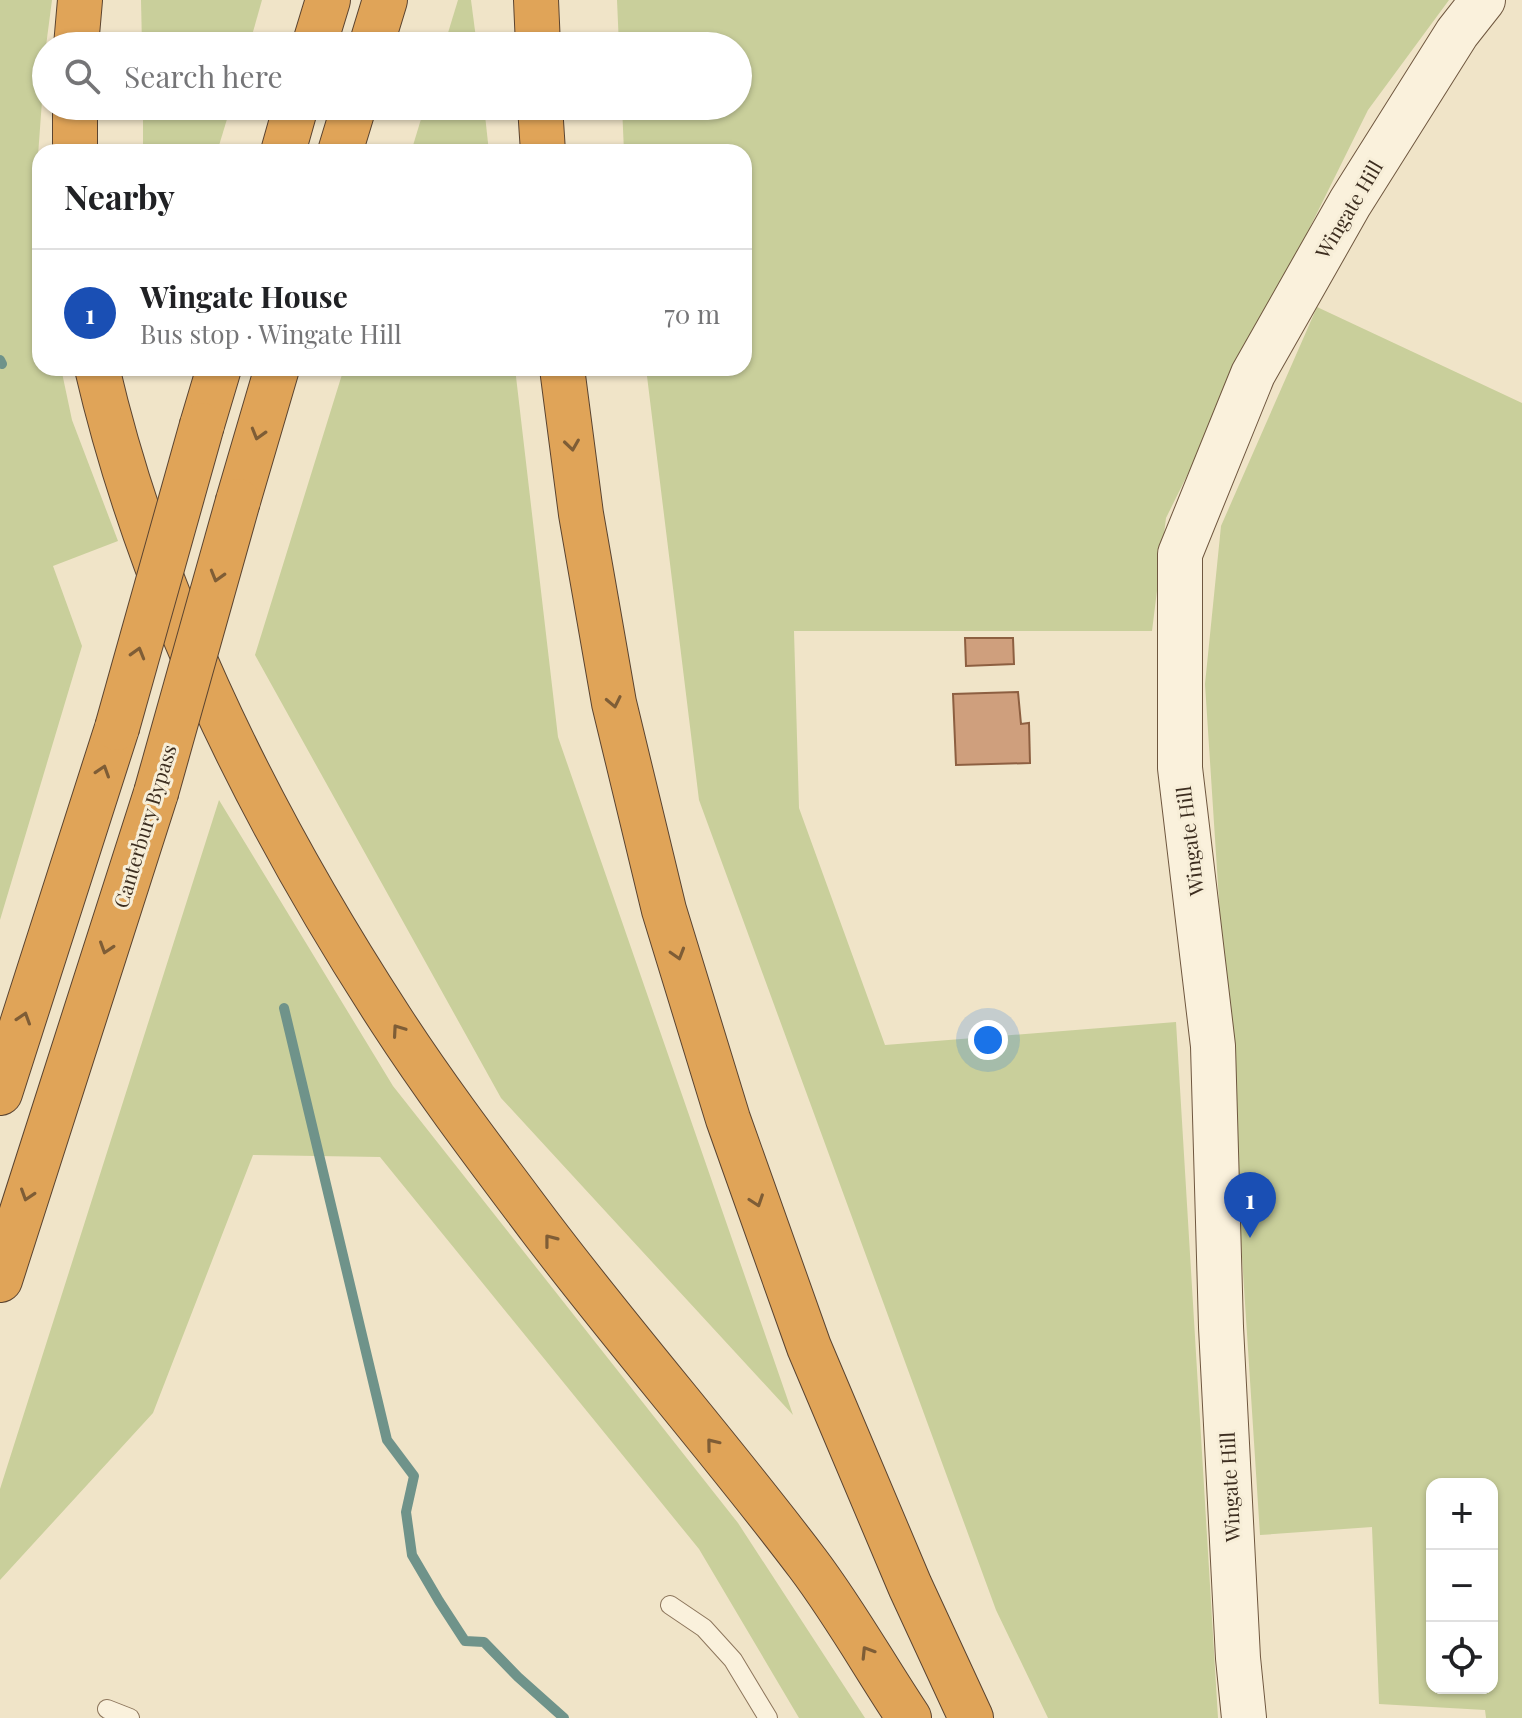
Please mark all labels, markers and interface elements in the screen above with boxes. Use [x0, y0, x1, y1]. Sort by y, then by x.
search box [32, 32, 752, 120]
icon: search [60, 54, 104, 98]
text: Search here [124, 56, 283, 96]
street label: Wingate Hill [1308, 155, 1388, 264]
text: Nearby [64, 173, 175, 219]
text: Wingate House [140, 276, 348, 316]
text: 1 [85, 296, 95, 331]
text: 70 m [664, 296, 720, 331]
text: Bus stop · Wingate Hill [140, 316, 402, 351]
one-way arrow [250, 427, 267, 441]
one-way arrow [563, 439, 580, 452]
one-way arrow [210, 568, 226, 582]
one-way arrow [129, 646, 145, 660]
one-way arrow [605, 695, 622, 708]
street label: Canterbury Bypass [106, 741, 182, 911]
one-way arrow [94, 764, 110, 778]
street label: Wingate Hill [1169, 784, 1209, 898]
one-way arrow [100, 940, 116, 954]
one-way arrow [668, 946, 684, 960]
one-way arrow [15, 1012, 31, 1026]
your location [968, 1020, 1008, 1060]
one-way arrow [393, 1024, 408, 1038]
pin: 1 [1224, 1172, 1276, 1238]
one-way arrow [20, 1188, 36, 1202]
one-way arrow [747, 1194, 763, 1208]
one-way arrow [546, 1234, 560, 1249]
street label: Wingate Hill [1213, 1431, 1245, 1544]
one-way arrow [707, 1439, 722, 1453]
map controls [1426, 1478, 1498, 1694]
button: + [1426, 1478, 1498, 1550]
button: − [1426, 1550, 1498, 1622]
button: locate [1426, 1622, 1498, 1694]
one-way arrow [861, 1646, 876, 1661]

